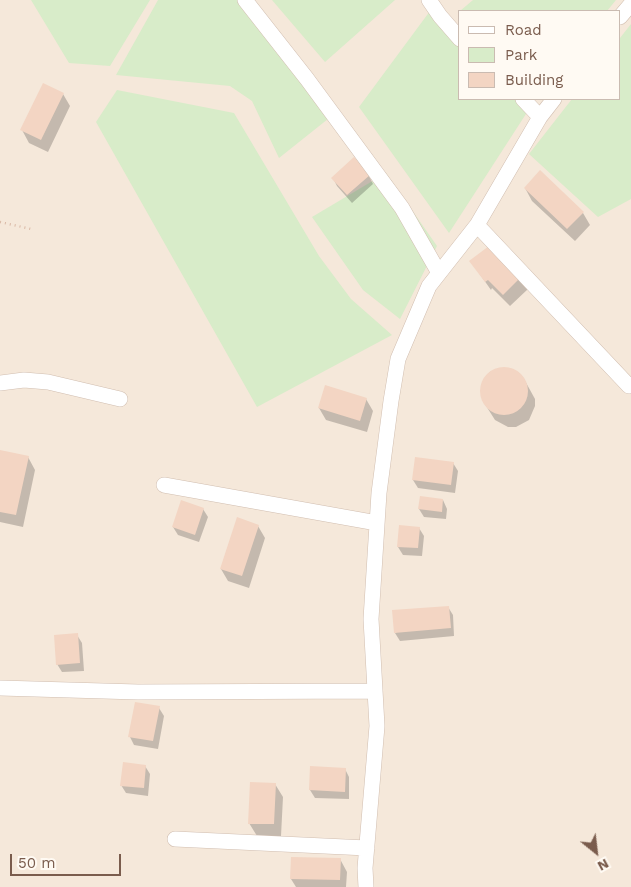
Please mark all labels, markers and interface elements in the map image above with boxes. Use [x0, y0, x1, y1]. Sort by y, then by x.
legend [458, 10, 621, 100]
text: Road [505, 21, 542, 39]
text: Park [505, 46, 537, 64]
text: Building [505, 71, 563, 89]
north arrow [571, 827, 621, 877]
scale bar [12, 844, 124, 876]
text: 50 m [18, 854, 55, 872]
text: N [595, 856, 612, 875]

